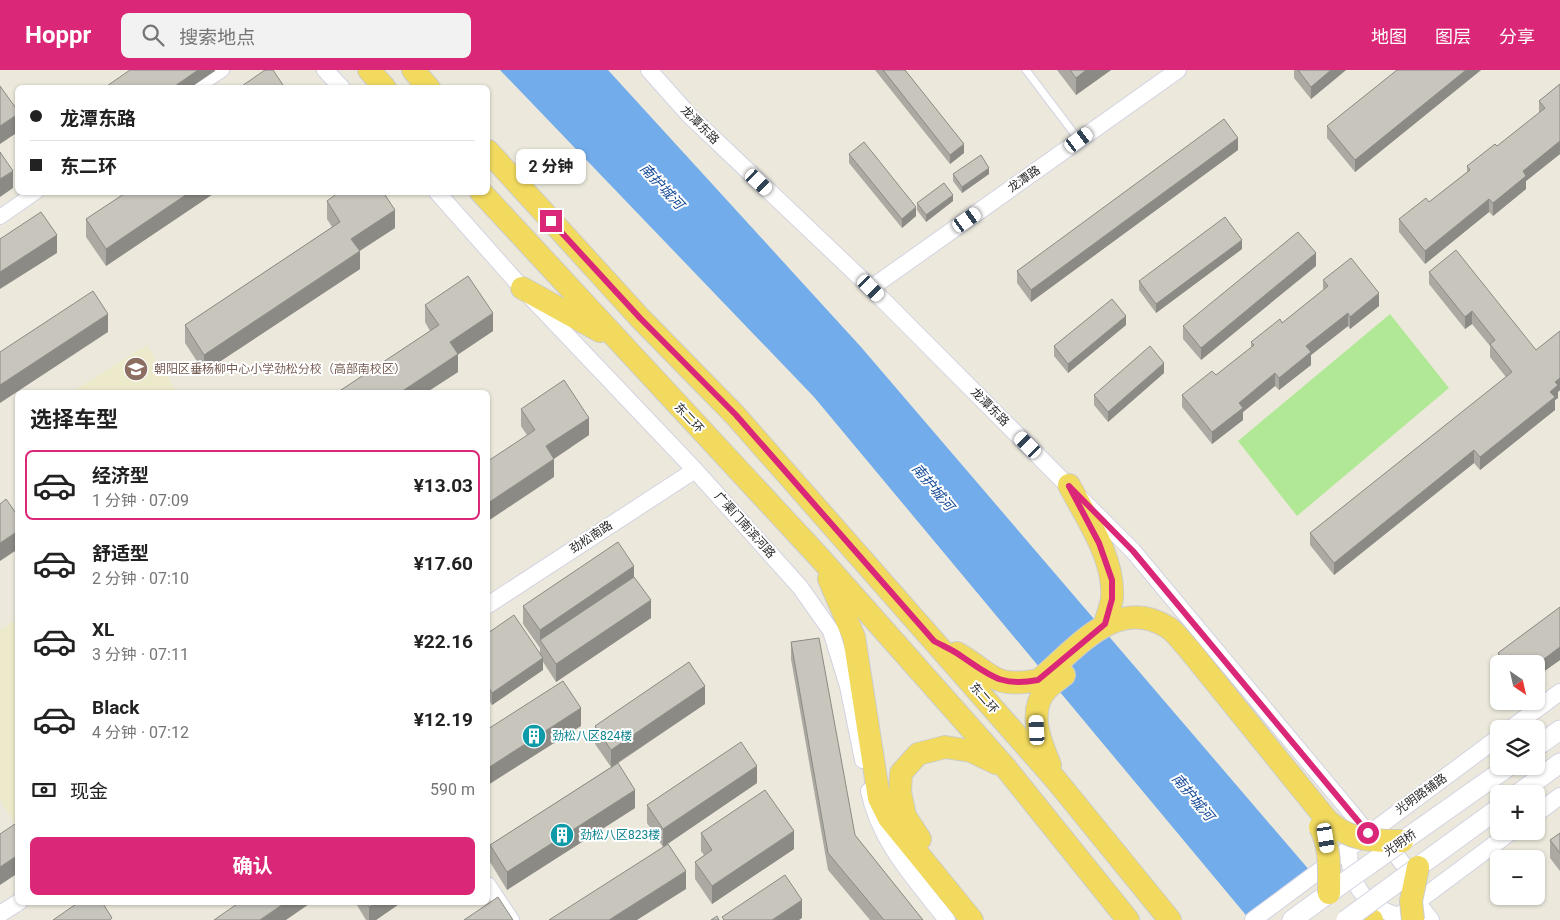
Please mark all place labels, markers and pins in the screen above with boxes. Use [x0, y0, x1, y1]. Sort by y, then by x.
school or university icon: 朝阳区垂杨柳中心小学劲松分校（高部南校区） [123, 356, 149, 382]
place label: 朝阳区垂杨柳中心小学劲松分校（高部南校区） [154, 362, 406, 376]
building icon: 劲松八区824楼 [521, 723, 547, 749]
place label: 劲松八区824楼 [552, 729, 632, 743]
building icon: 劲松八区823楼 [549, 822, 575, 848]
place label: 劲松八区823楼 [580, 828, 660, 842]

